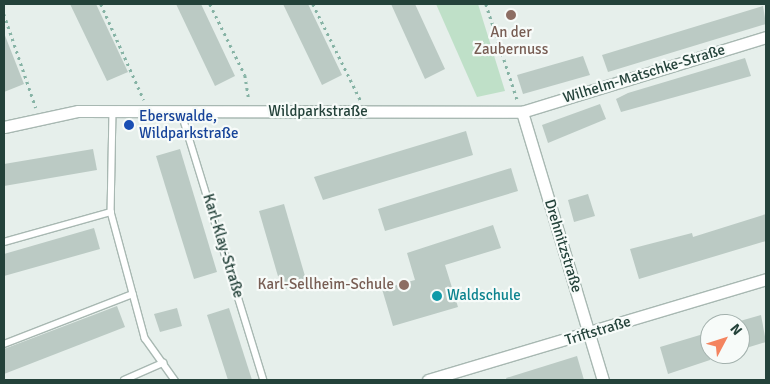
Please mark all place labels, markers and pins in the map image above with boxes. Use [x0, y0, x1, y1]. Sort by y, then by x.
marker: An der Zaubernuss [505, 9, 517, 21]
place label: An der Zaubernuss [474, 23, 548, 58]
place label: Eberswalde, Wildparkstraße [139, 107, 238, 142]
marker: Eberswalde, Wildparkstraße [123, 119, 135, 131]
place label: Karl-Sellheim-Schule [257, 276, 394, 294]
marker: Karl-Sellheim-Schule [398, 279, 410, 291]
place label: Waldschule [447, 287, 521, 305]
marker: Waldschule [431, 290, 443, 302]

